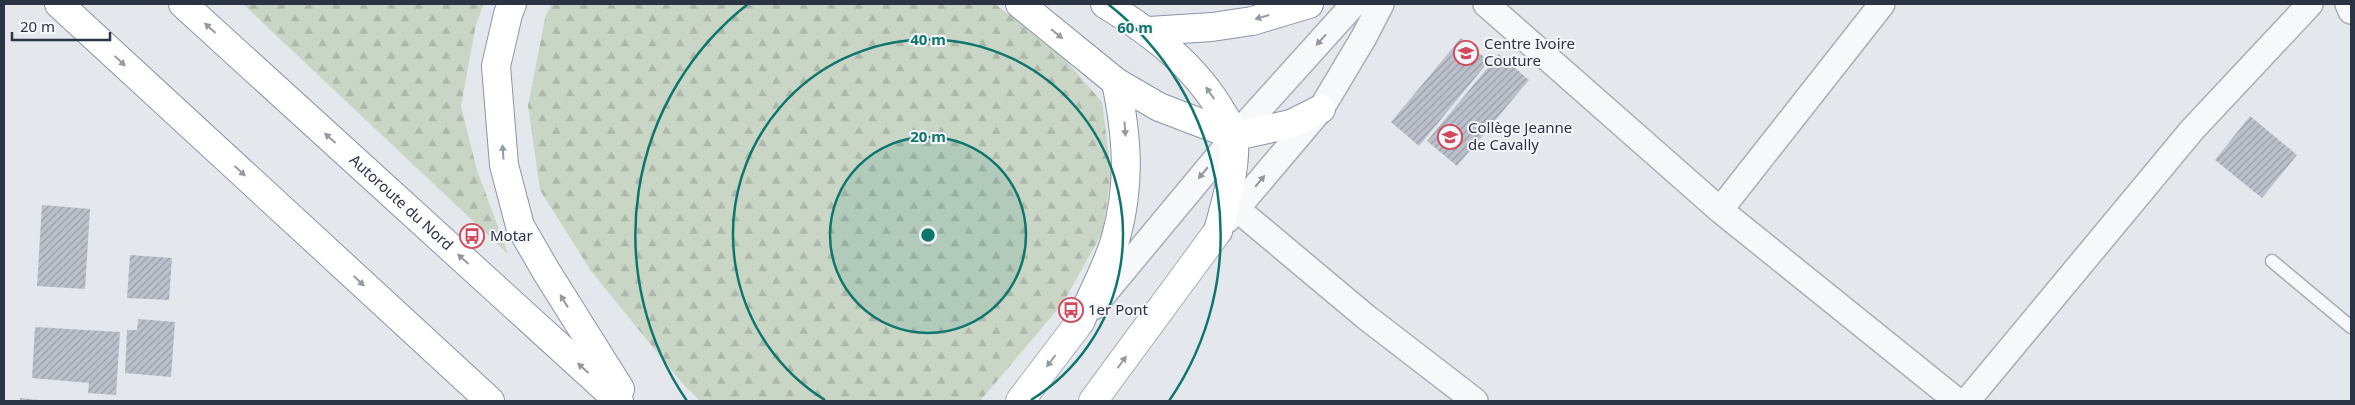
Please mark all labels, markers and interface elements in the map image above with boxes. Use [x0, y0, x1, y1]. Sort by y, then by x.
scale bar [12, 10, 110, 42]
one-way arrow [1255, 14, 1270, 22]
text: 20 m [20, 16, 55, 36]
text: 60 m [1117, 17, 1153, 37]
one-way arrow [204, 22, 216, 34]
text: 40 m [910, 29, 946, 49]
one-way arrow [1051, 29, 1064, 40]
one-way arrow [1315, 33, 1327, 45]
place label: Centre Ivoire Couture [1484, 33, 1575, 70]
school or university icon: Centre Ivoire Couture [1453, 40, 1479, 66]
one-way arrow [114, 55, 126, 67]
one-way arrow [1205, 87, 1215, 100]
place label: Collège Jeanne de Cavally [1468, 117, 1572, 154]
one-way arrow [1121, 122, 1129, 138]
school or university icon: Collège Jeanne de Cavally [1437, 124, 1463, 150]
text: 20 m [910, 126, 946, 146]
one-way arrow [324, 132, 336, 144]
one-way arrow [498, 144, 506, 160]
street label: Autoroute du Nord [346, 150, 458, 254]
one-way arrow [233, 165, 245, 177]
one-way arrow [1198, 166, 1209, 179]
one-way arrow [1255, 175, 1266, 188]
bus stop icon: Motar [459, 223, 485, 249]
place label: Motar [490, 225, 533, 245]
centre of rings [919, 226, 937, 244]
one-way arrow [457, 253, 469, 265]
one-way arrow [353, 275, 365, 287]
one-way arrow [560, 294, 569, 307]
bus stop icon: 1er Pont [1058, 297, 1084, 323]
place label: 1er Pont [1088, 299, 1149, 319]
one-way arrow [1045, 354, 1056, 367]
one-way arrow [1116, 356, 1127, 369]
one-way arrow [577, 363, 589, 374]

